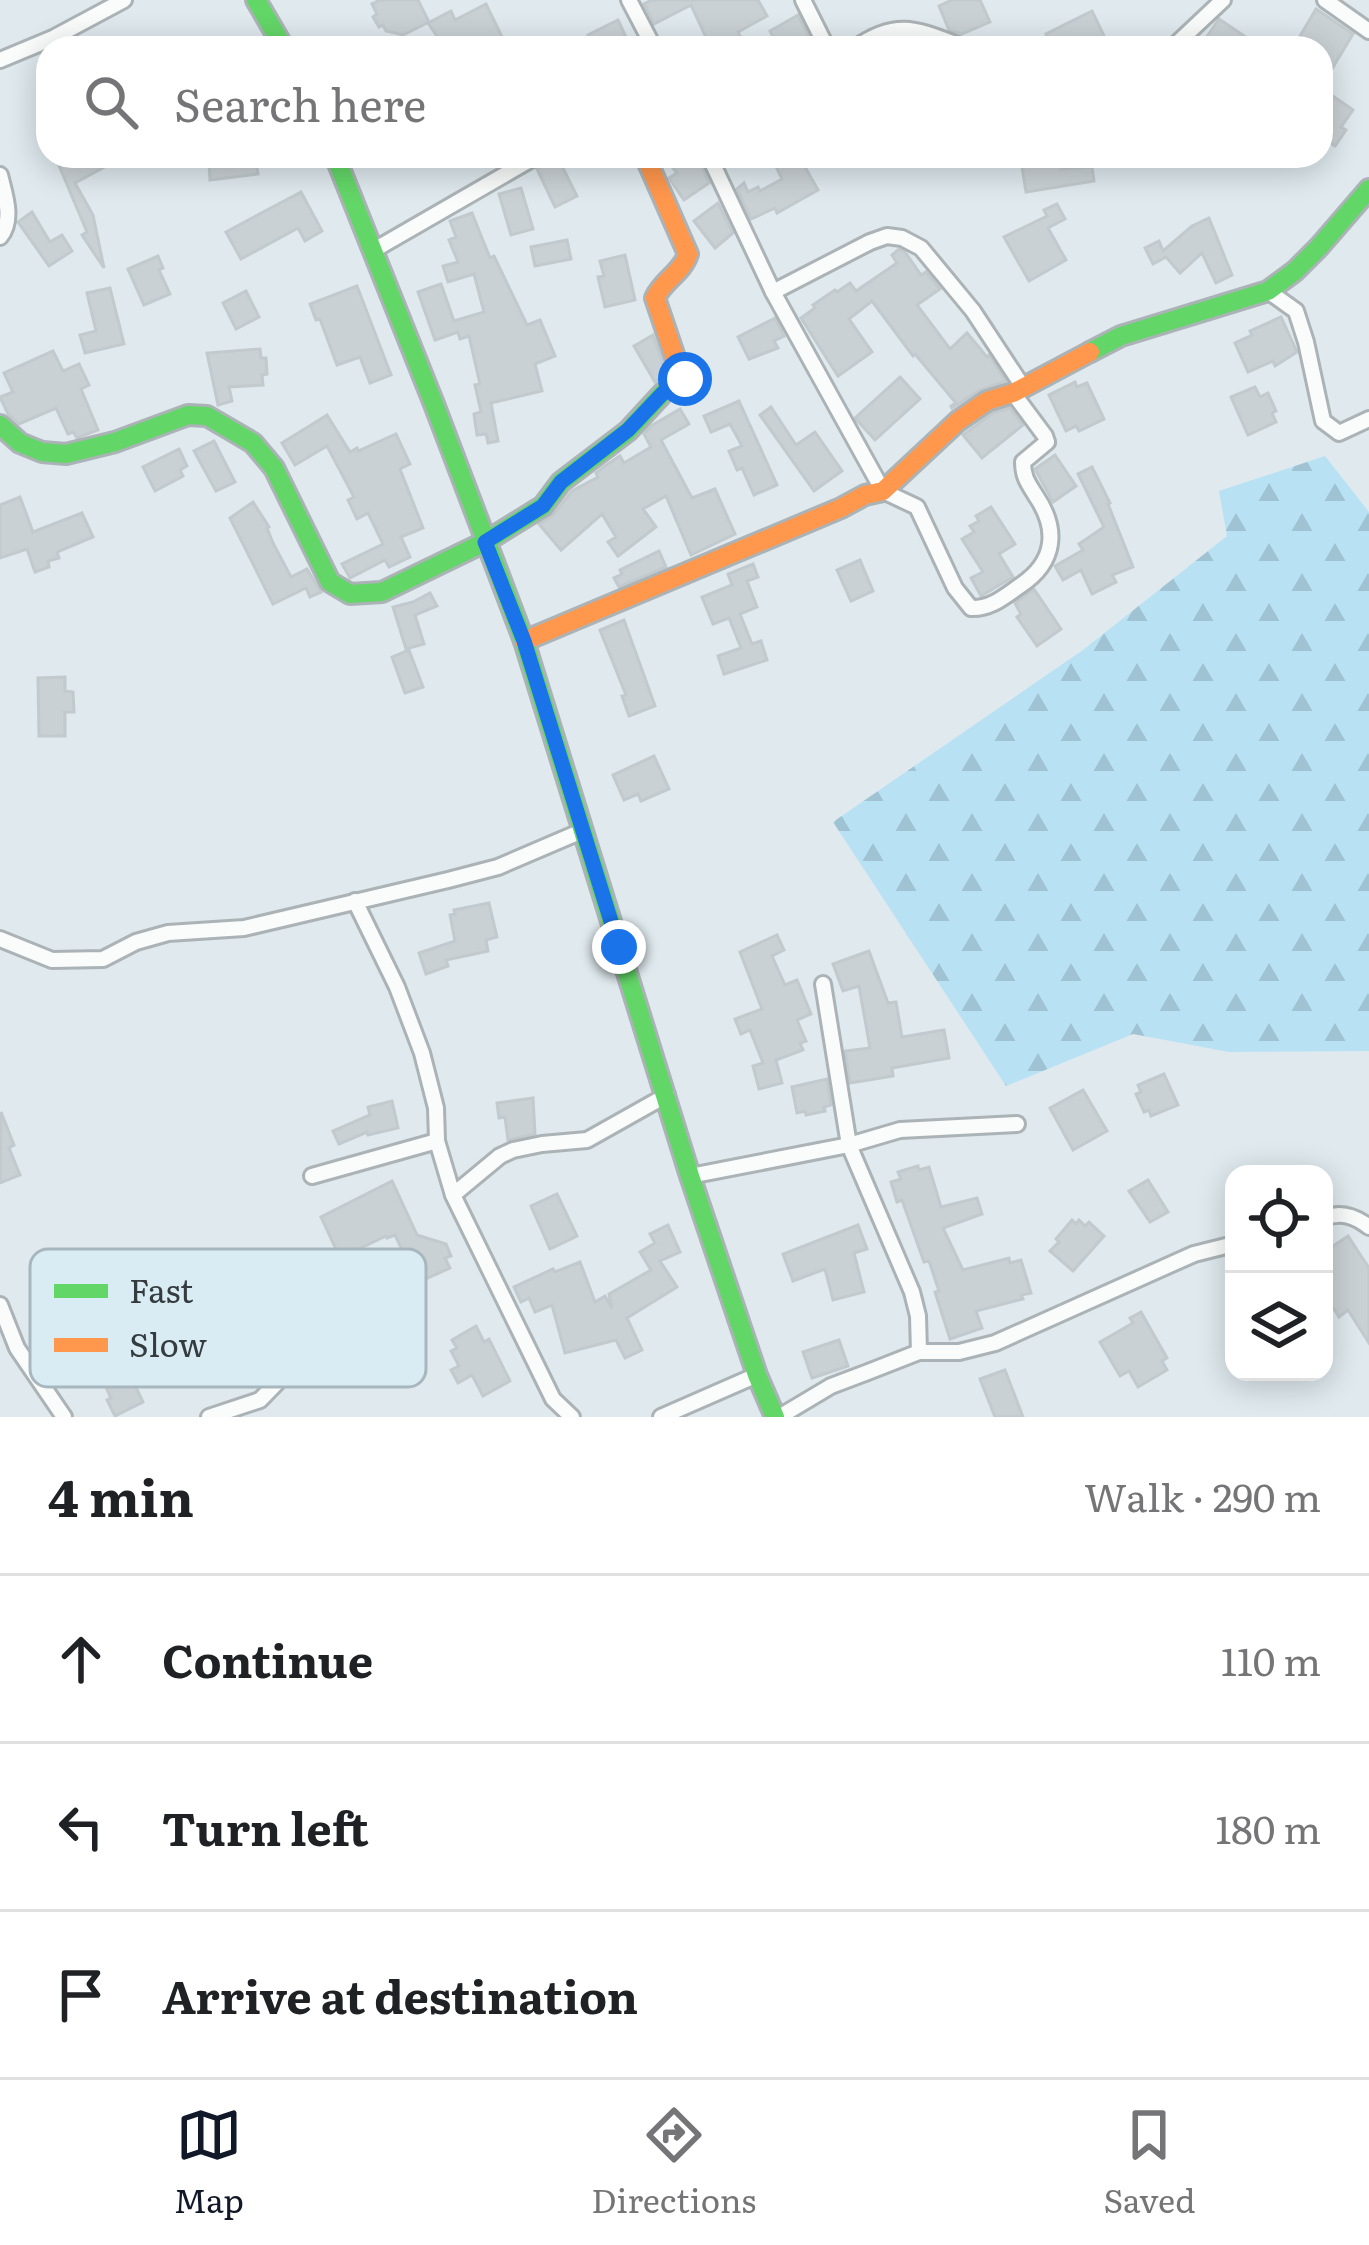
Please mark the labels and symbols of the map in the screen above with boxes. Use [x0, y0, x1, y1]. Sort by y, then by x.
route start [658, 352, 712, 406]
route end [592, 920, 646, 974]
legend [30, 1249, 426, 1387]
text: Fast [129, 1264, 194, 1313]
text: Slow [129, 1318, 207, 1367]

